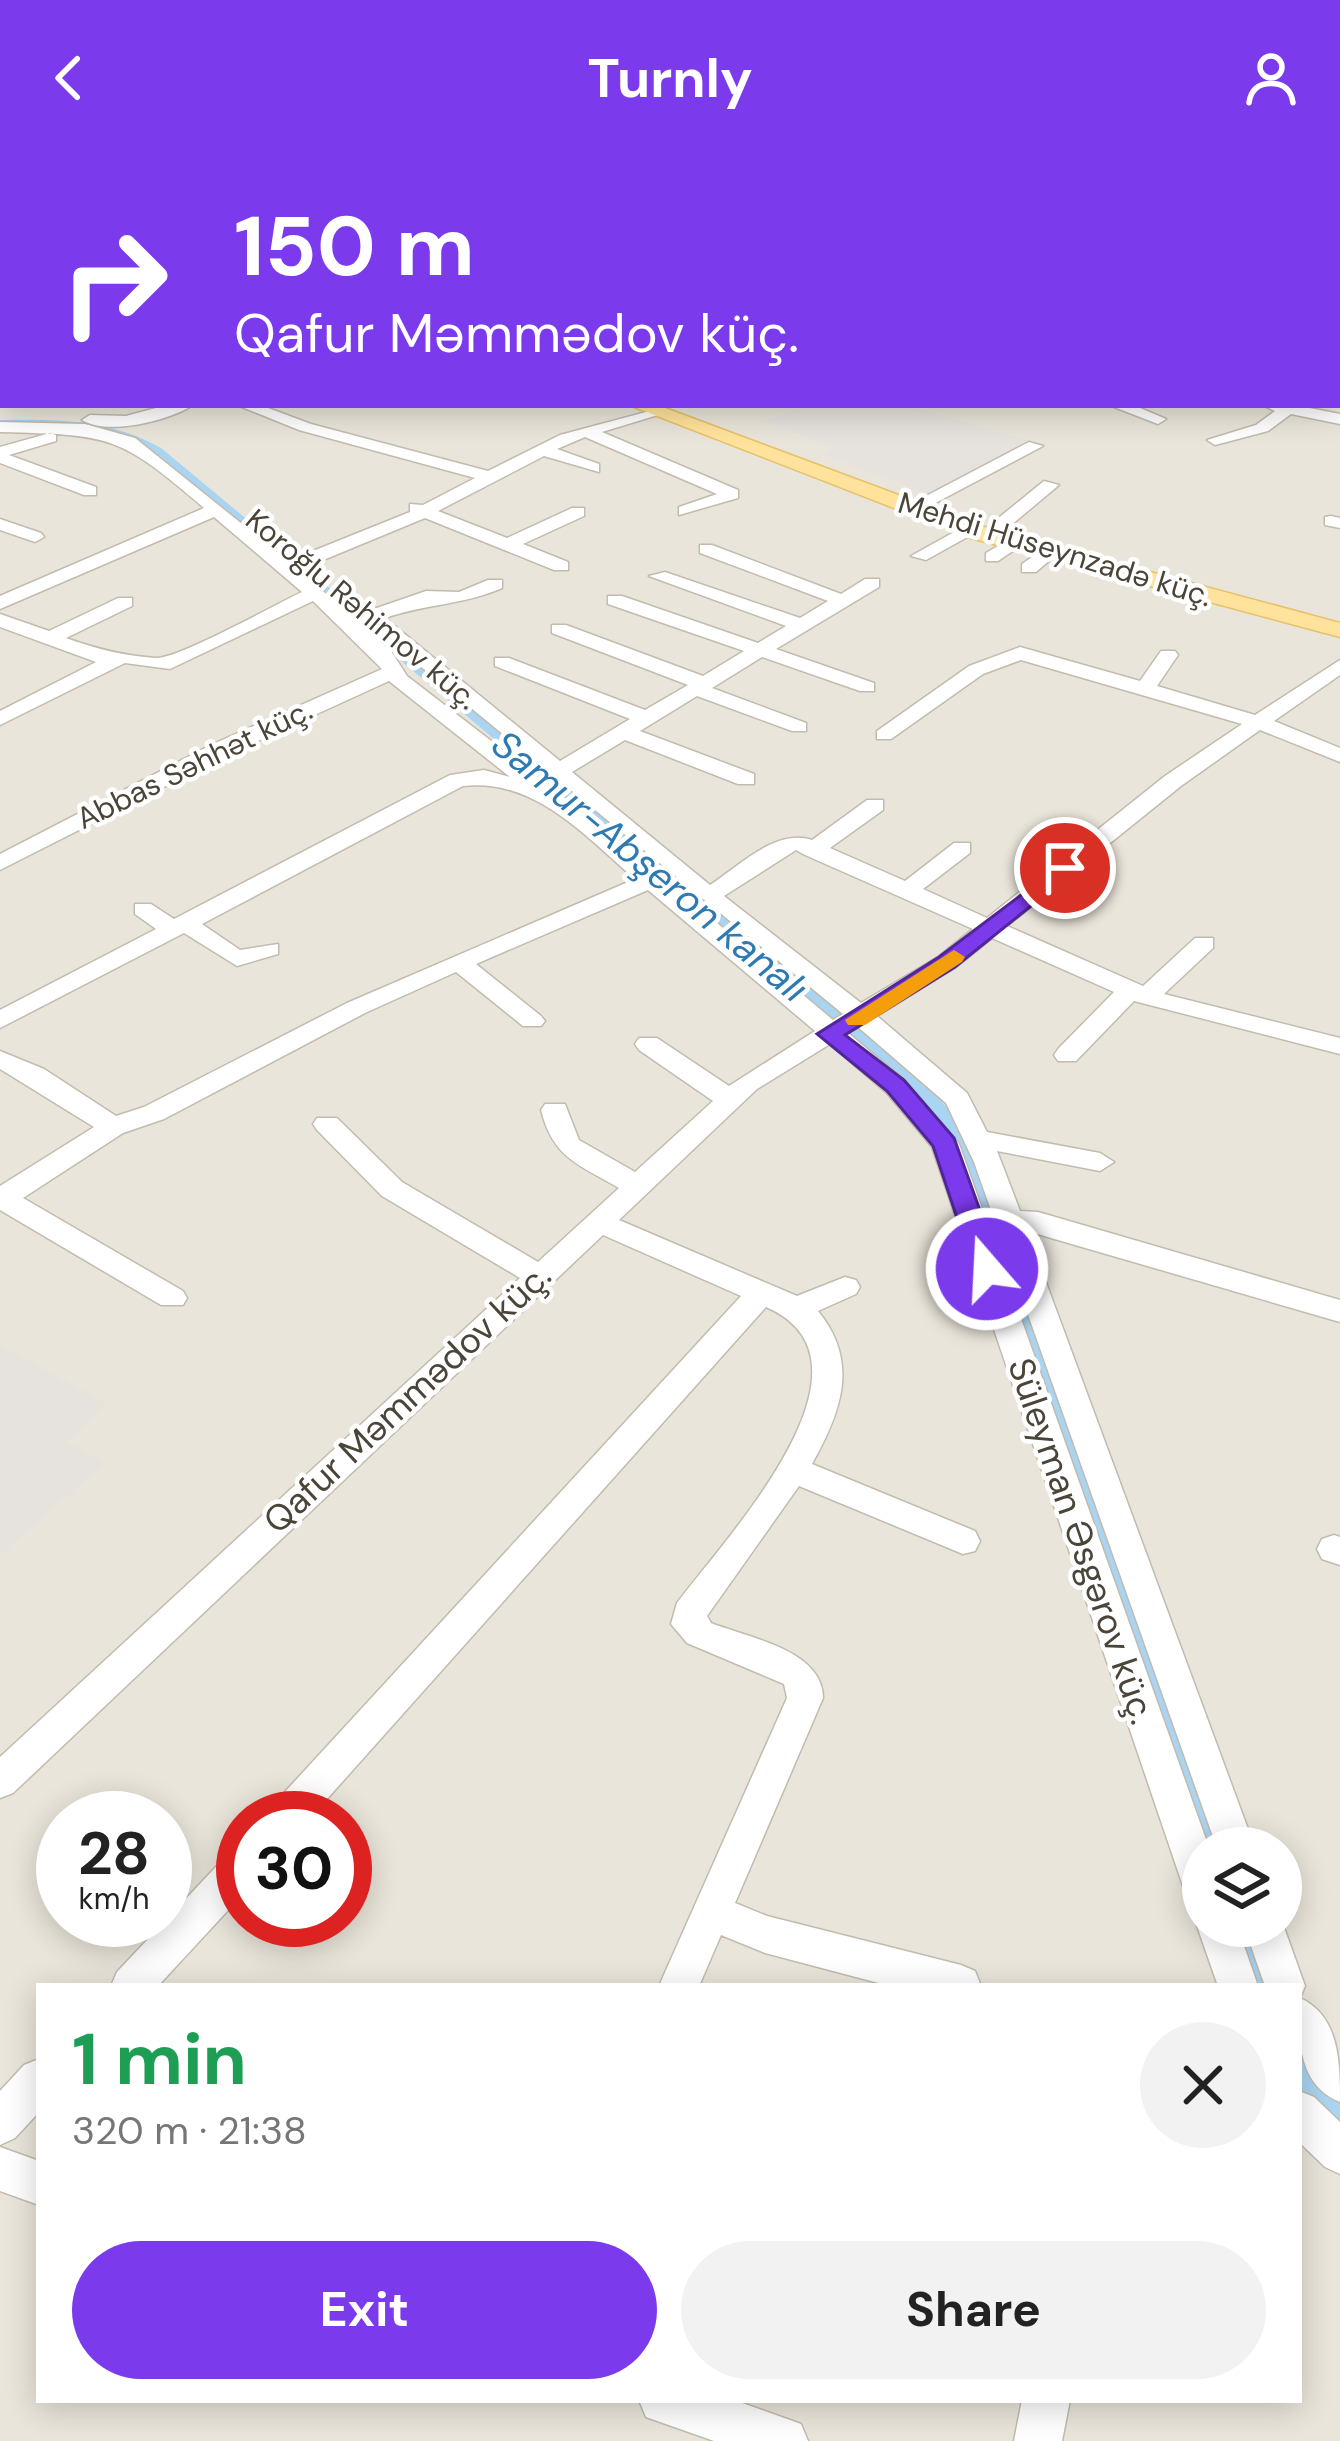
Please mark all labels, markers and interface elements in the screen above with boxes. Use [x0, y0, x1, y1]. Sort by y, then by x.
text: Turnly [587, 43, 753, 114]
icon: back [36, 45, 102, 111]
icon: person [1238, 45, 1304, 111]
text: 150 m [234, 192, 475, 301]
icon: right [36, 204, 192, 360]
text: Qafur Məmmədov küç. [234, 298, 799, 369]
street label: Mehdi Hüseynzadə küç. [893, 483, 1217, 615]
street label: Koroğlu Rəhimov küç. [238, 500, 486, 718]
street label: Abbas Səhhət küç. [70, 690, 318, 838]
water label: Samur-Abşeron kanalı [481, 719, 819, 1013]
pin [1014, 817, 1116, 919]
icon: arrive [1032, 835, 1098, 901]
position arrow [924, 1206, 1050, 1332]
street label: Qafur Məmmədov küç. [253, 1252, 561, 1544]
street label: Süleyman Əsgərov küç. [997, 1352, 1167, 1730]
speed limit sign: 30 [216, 1791, 372, 1947]
text: 28 [78, 1814, 150, 1893]
map controls [1182, 1827, 1302, 1947]
button: layers [1182, 1827, 1302, 1947]
text: km/h [79, 1879, 149, 1918]
text: 1 min [72, 2013, 247, 2106]
button: close [1140, 2022, 1266, 2148]
text: 320 m · 21:38 [72, 2105, 307, 2156]
button: Exit [72, 2241, 657, 2379]
button: Share [681, 2241, 1266, 2379]

